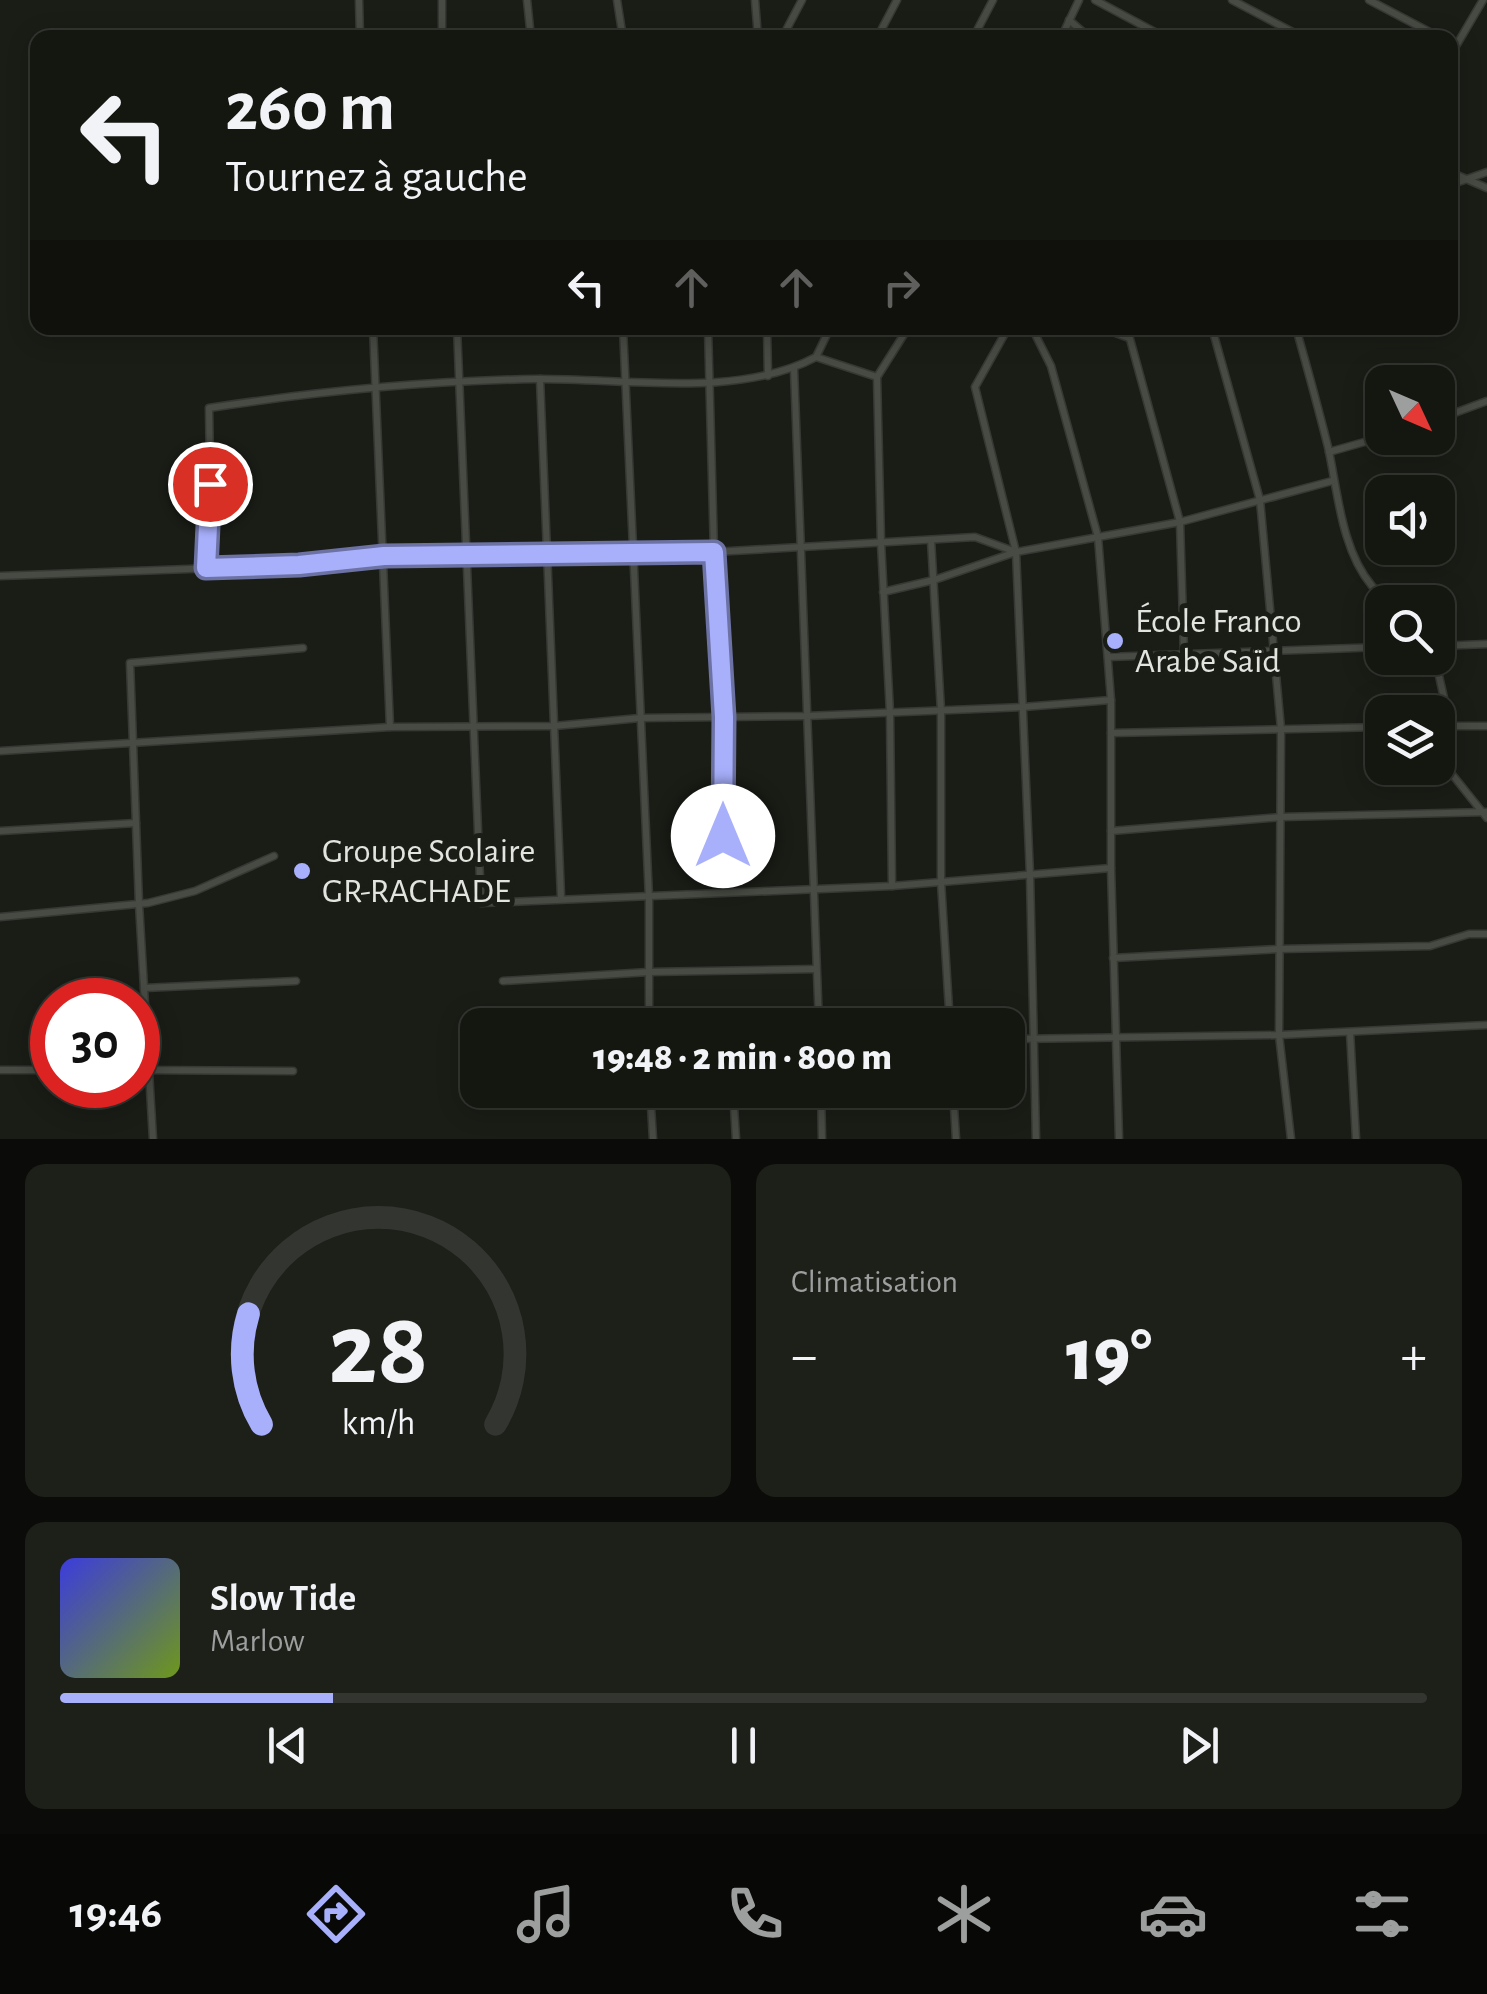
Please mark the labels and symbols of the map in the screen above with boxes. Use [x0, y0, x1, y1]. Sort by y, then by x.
north arrow [1365, 365, 1455, 455]
pin [168, 442, 253, 527]
place label: École Franco Arabe Saïd [1135, 602, 1302, 679]
marker: École Franco Arabe Saïd [1104, 630, 1126, 652]
position arrow [671, 784, 775, 888]
place label: Groupe Scolaire GR-RACHADE [322, 834, 536, 909]
marker: Groupe Scolaire GR-RACHADE [291, 860, 313, 882]
speed limit sign: 30 [30, 978, 160, 1108]

